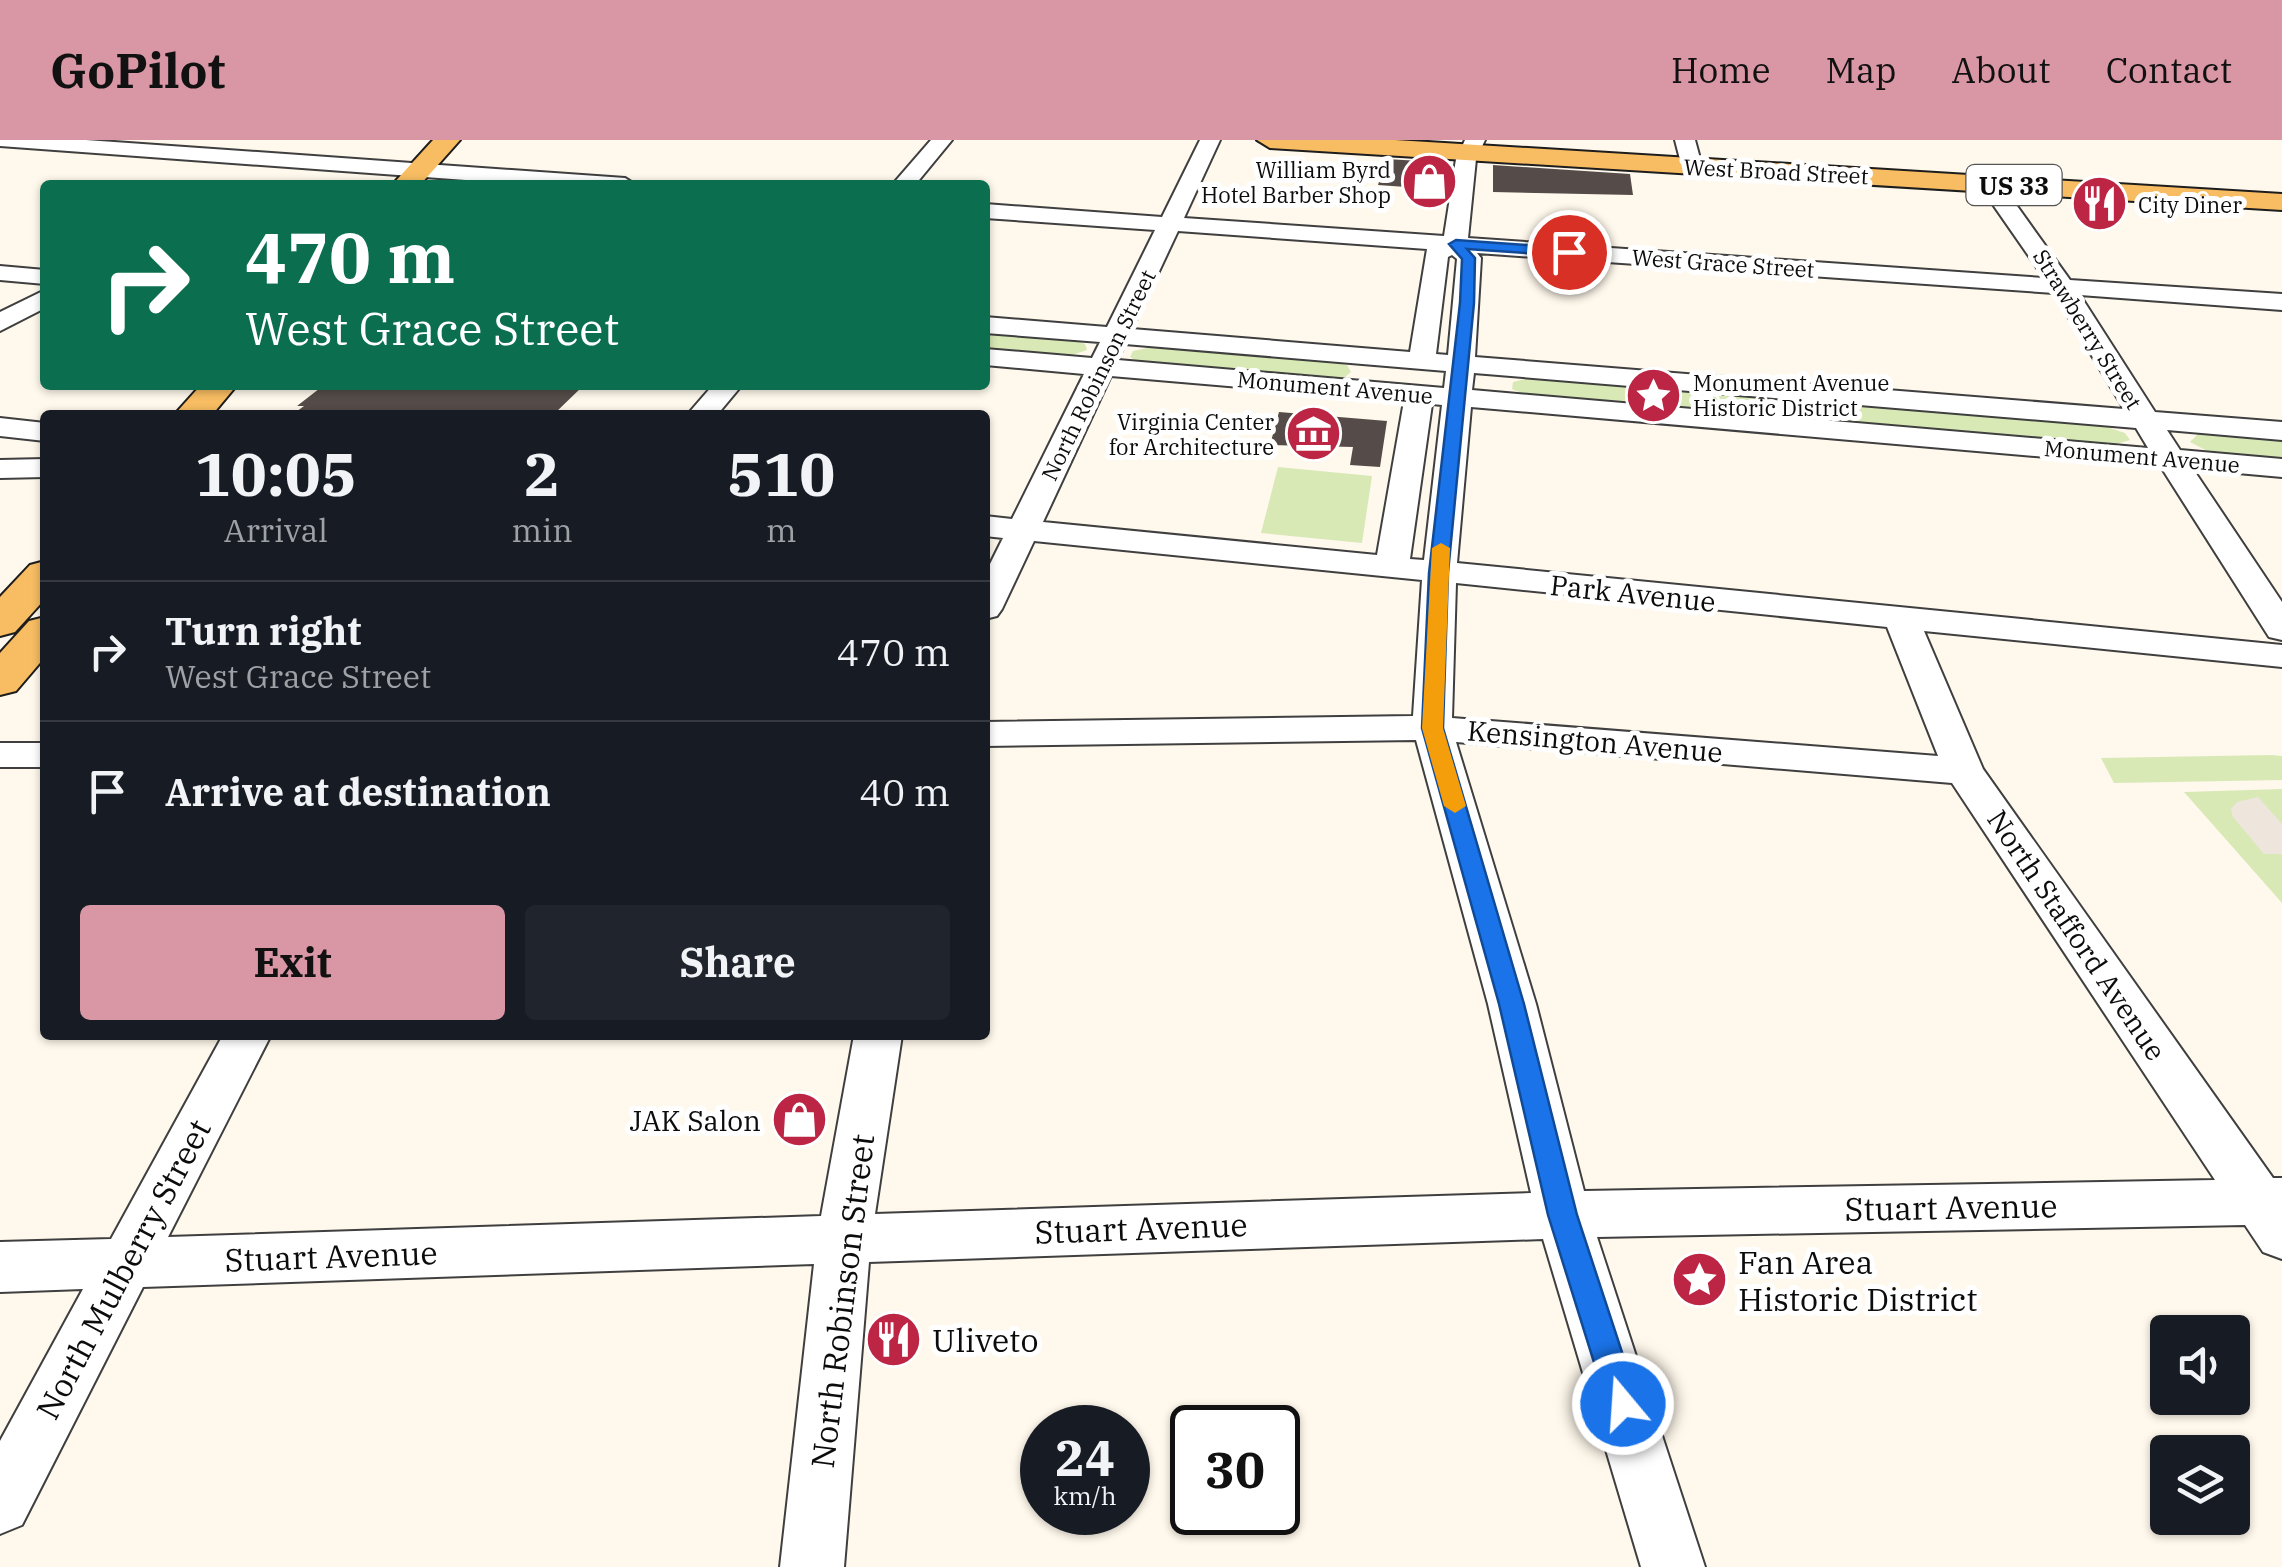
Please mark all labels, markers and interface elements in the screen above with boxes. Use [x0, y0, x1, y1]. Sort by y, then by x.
text: GoPilot [50, 39, 225, 101]
text: Home [1671, 47, 1770, 93]
text: Map [1825, 47, 1897, 93]
text: About [1952, 47, 2051, 93]
text: Contact [2106, 47, 2232, 93]
shop icon: William Byrd Hotel Barber Shop [1400, 152, 1460, 212]
street label: West Broad Street [1683, 152, 1869, 190]
place label: William Byrd Hotel Barber Shop [1201, 155, 1391, 209]
road number: US 33 [1966, 165, 2062, 205]
restaurant icon: City Diner [2069, 174, 2129, 234]
place label: City Diner [2138, 190, 2242, 219]
pin [1527, 210, 1612, 295]
text: 470 m [245, 211, 455, 302]
icon: right [80, 220, 210, 350]
icon: arrive [1542, 225, 1597, 280]
street label: West Grace Street [1631, 242, 1816, 284]
street label: Strawberry Street [2027, 244, 2149, 415]
street label: North Robinson Street [1034, 265, 1162, 485]
text: West Grace Street [245, 299, 619, 357]
street label: Monument Avenue [1236, 364, 1434, 410]
place icon: Monument Avenue Historic District [1624, 365, 1684, 425]
place label: Monument Avenue Historic District [1693, 368, 1889, 422]
museum icon: Virginia Center for Architecture [1283, 404, 1343, 464]
place label: Virginia Center for Architecture [1109, 407, 1274, 461]
street label: Monument Avenue [2043, 433, 2241, 479]
text: 10:05 [195, 434, 357, 513]
text: 2 [524, 434, 560, 513]
text: 510 [727, 434, 835, 513]
text: Arrival [224, 509, 328, 551]
text: min [512, 509, 573, 551]
text: m [766, 509, 797, 551]
street label: Park Avenue [1548, 566, 1718, 620]
text: Turn right [165, 606, 361, 655]
icon: right [80, 624, 135, 679]
text: 470 m [837, 627, 950, 676]
text: West Grace Street [165, 655, 431, 697]
street label: Kensington Avenue [1466, 711, 1724, 771]
icon: arrive [80, 764, 135, 819]
text: Arrive at destination [165, 767, 551, 816]
text: 40 m [859, 767, 950, 816]
street label: North Stafford Avenue [1979, 803, 2175, 1067]
button: Exit [80, 905, 505, 1020]
button: Share [525, 905, 950, 1020]
shop icon: JAK Salon [770, 1090, 830, 1150]
place label: JAK Salon [630, 1102, 761, 1139]
street label: North Mulberry Street [26, 1112, 220, 1426]
street label: North Robinson Street [801, 1132, 883, 1470]
street label: Stuart Avenue [1844, 1184, 2058, 1230]
street label: Stuart Avenue [1034, 1203, 1248, 1253]
street label: Stuart Avenue [224, 1231, 438, 1281]
place label: Fan Area Historic District [1738, 1241, 1978, 1320]
place icon: Fan Area Historic District [1669, 1250, 1729, 1310]
restaurant icon: Uliveto [863, 1310, 923, 1370]
map controls [2150, 1315, 2250, 1535]
button: sound [2150, 1315, 2250, 1415]
place label: Uliveto [932, 1319, 1038, 1361]
position arrow [1571, 1352, 1675, 1456]
speed limit sign: 30 [1170, 1405, 1300, 1535]
text: 24 [1055, 1425, 1115, 1490]
button: layers [2150, 1435, 2250, 1535]
text: km/h [1053, 1479, 1117, 1512]

